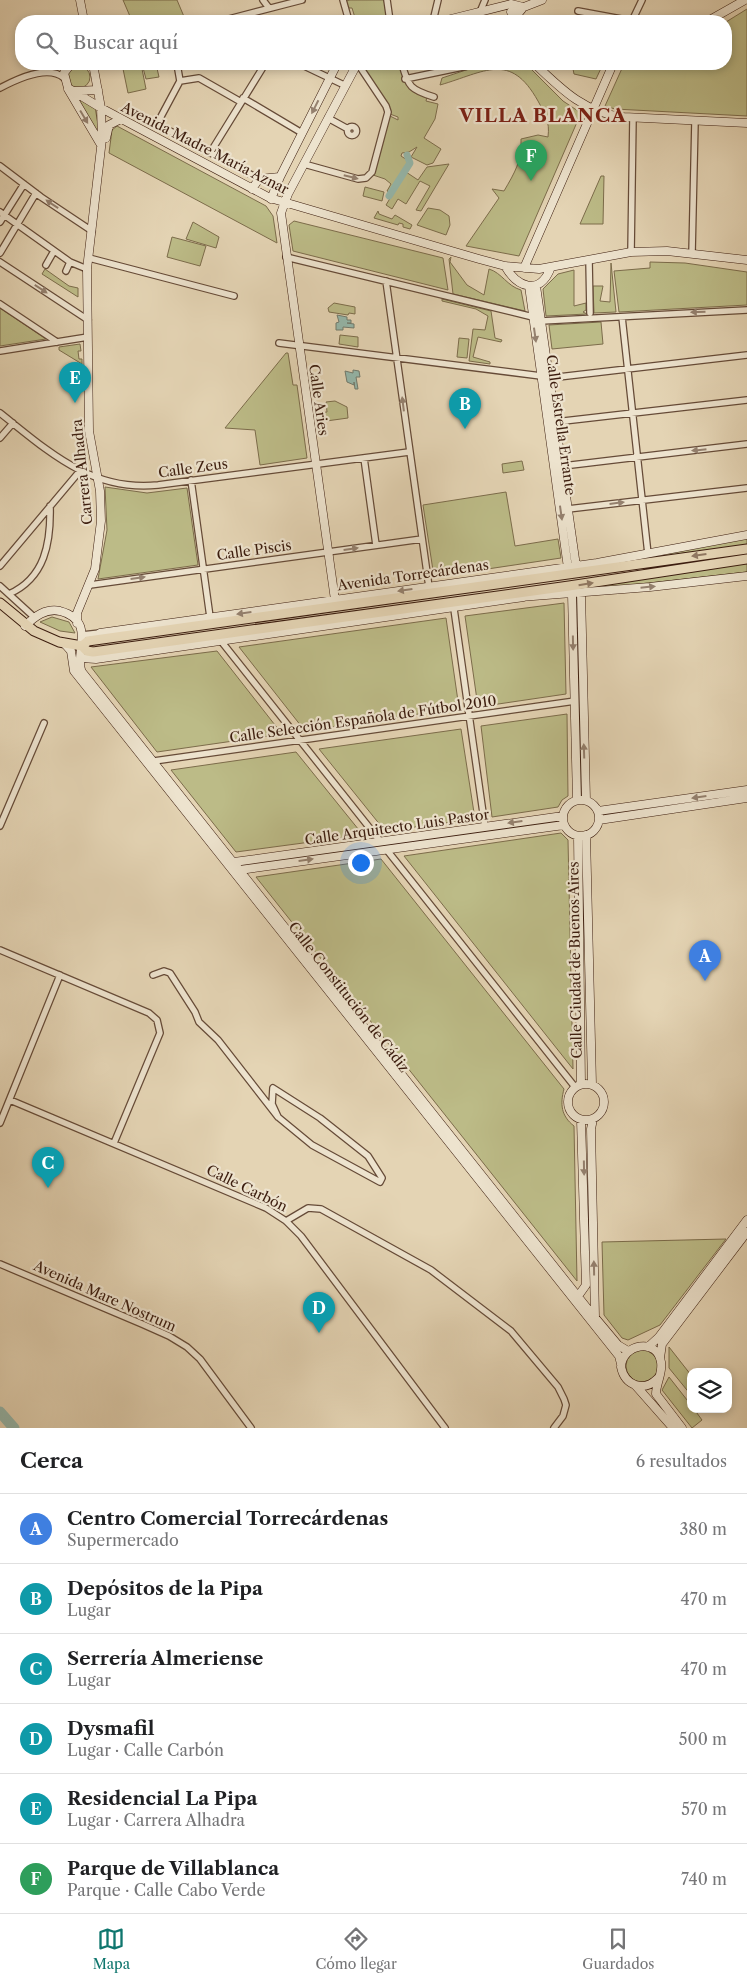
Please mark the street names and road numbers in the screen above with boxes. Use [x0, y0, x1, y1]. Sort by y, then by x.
street label: Avenida Madre María Aznar [117, 97, 292, 198]
street label: Calle Estrella Errante [542, 354, 580, 497]
street label: Calle Aries [305, 363, 333, 437]
street label: Carrera Alhadra [67, 418, 97, 526]
street label: Calle Zeus [157, 454, 229, 482]
street label: Calle Piscis [215, 536, 293, 564]
street label: Avenida Torrecárdenas [335, 555, 490, 595]
street label: Calle Selección Española de Fútbol 2010 [228, 691, 498, 747]
street label: Calle Arquitecto Luis Pastor [304, 805, 490, 849]
street label: Calle Ciudad de Buenos Aires [564, 861, 586, 1059]
street label: Calle Constitución de Cádiz [285, 918, 413, 1076]
street label: Calle Carbón [204, 1161, 291, 1215]
street label: Avenida Mare Nostrum [30, 1256, 179, 1336]

